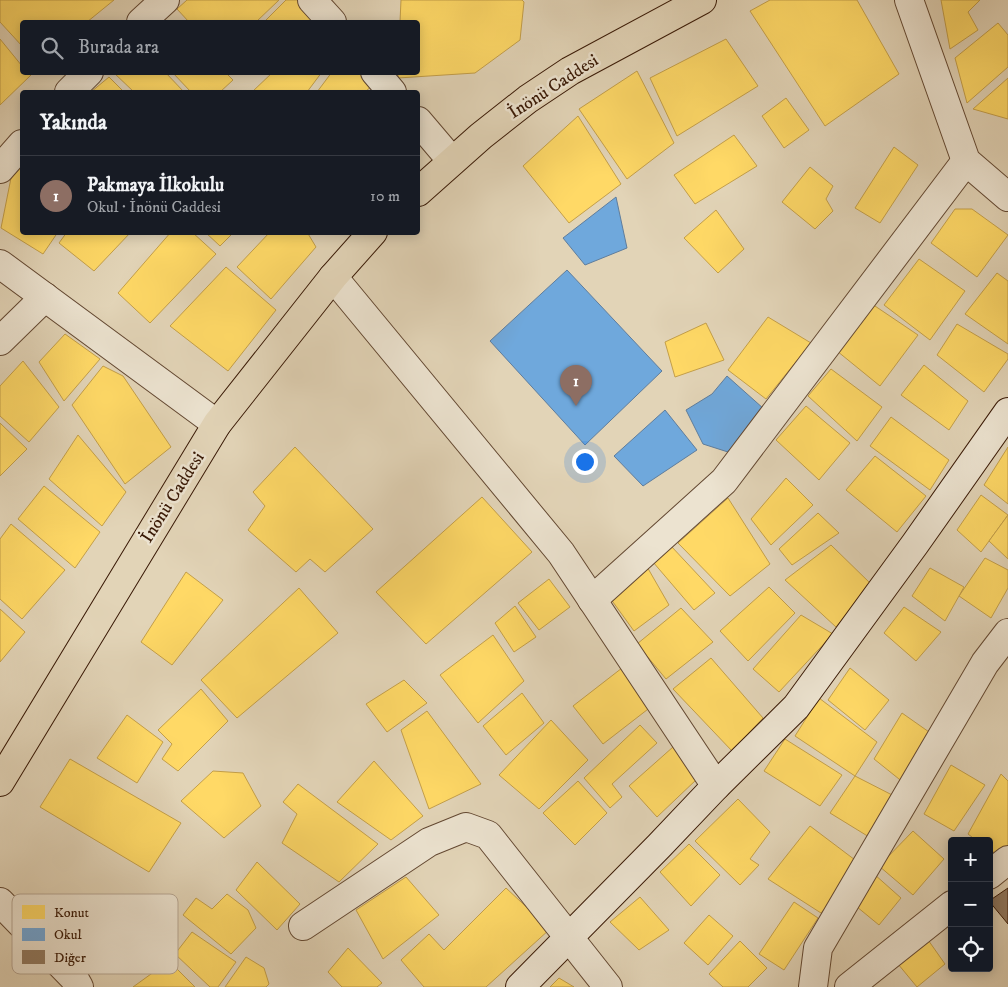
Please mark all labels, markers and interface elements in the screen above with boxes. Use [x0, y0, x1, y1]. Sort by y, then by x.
search box [20, 20, 420, 75]
icon: search [38, 34, 66, 62]
text: Burada ara [78, 36, 159, 59]
street label: İnönü Caddesi [504, 49, 603, 124]
text: Yakında [40, 110, 107, 136]
text: Pakmaya İlkokulu [87, 174, 224, 197]
text: 1 [53, 186, 59, 206]
text: 10 m [370, 186, 400, 206]
text: Okul · İnönü Caddesi [87, 197, 221, 217]
pin: 1 [560, 365, 592, 406]
street label: İnönü Caddesi [135, 447, 209, 547]
your location [572, 449, 598, 475]
map controls [948, 837, 993, 972]
button: + [948, 837, 993, 882]
button: − [948, 882, 993, 927]
legend [12, 894, 178, 974]
text: Konut [54, 904, 90, 922]
text: Okul [54, 926, 82, 944]
button: locate [948, 927, 993, 972]
text: Diğer [54, 949, 87, 967]

